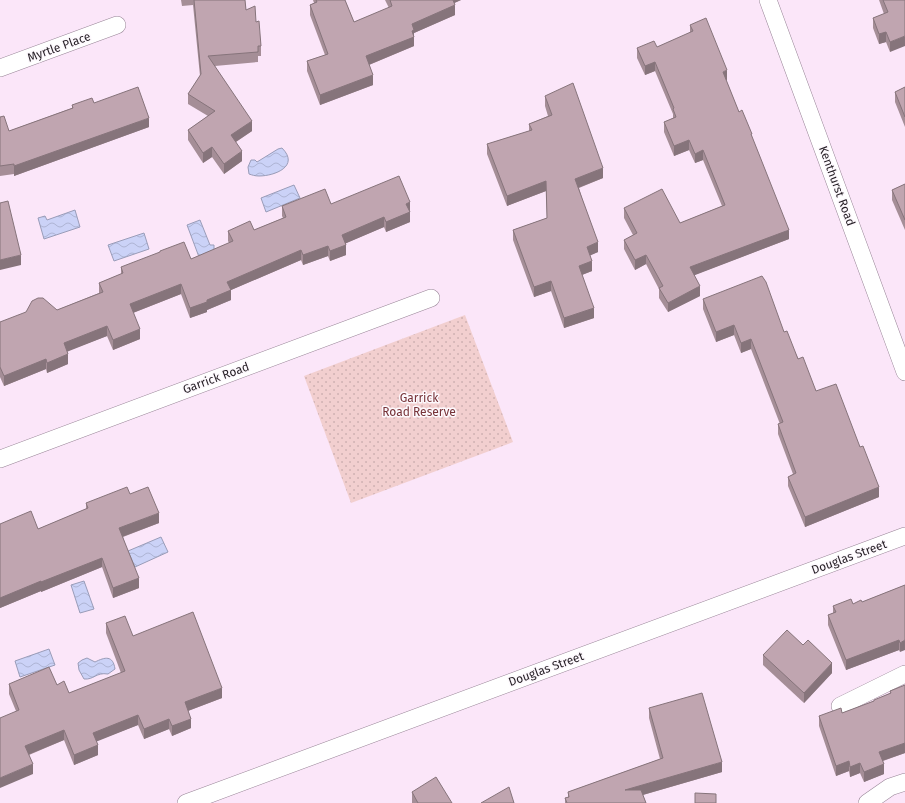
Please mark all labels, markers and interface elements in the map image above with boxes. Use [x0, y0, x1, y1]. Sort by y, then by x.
street label: Myrtle Place [26, 29, 92, 65]
street label: Kenthurst Road [816, 144, 858, 228]
street label: Garrick Road [181, 360, 251, 396]
park label: Garrick Road Reserve [382, 391, 456, 419]
street label: Douglas Street [809, 537, 889, 577]
street label: Douglas Street [506, 649, 586, 689]

